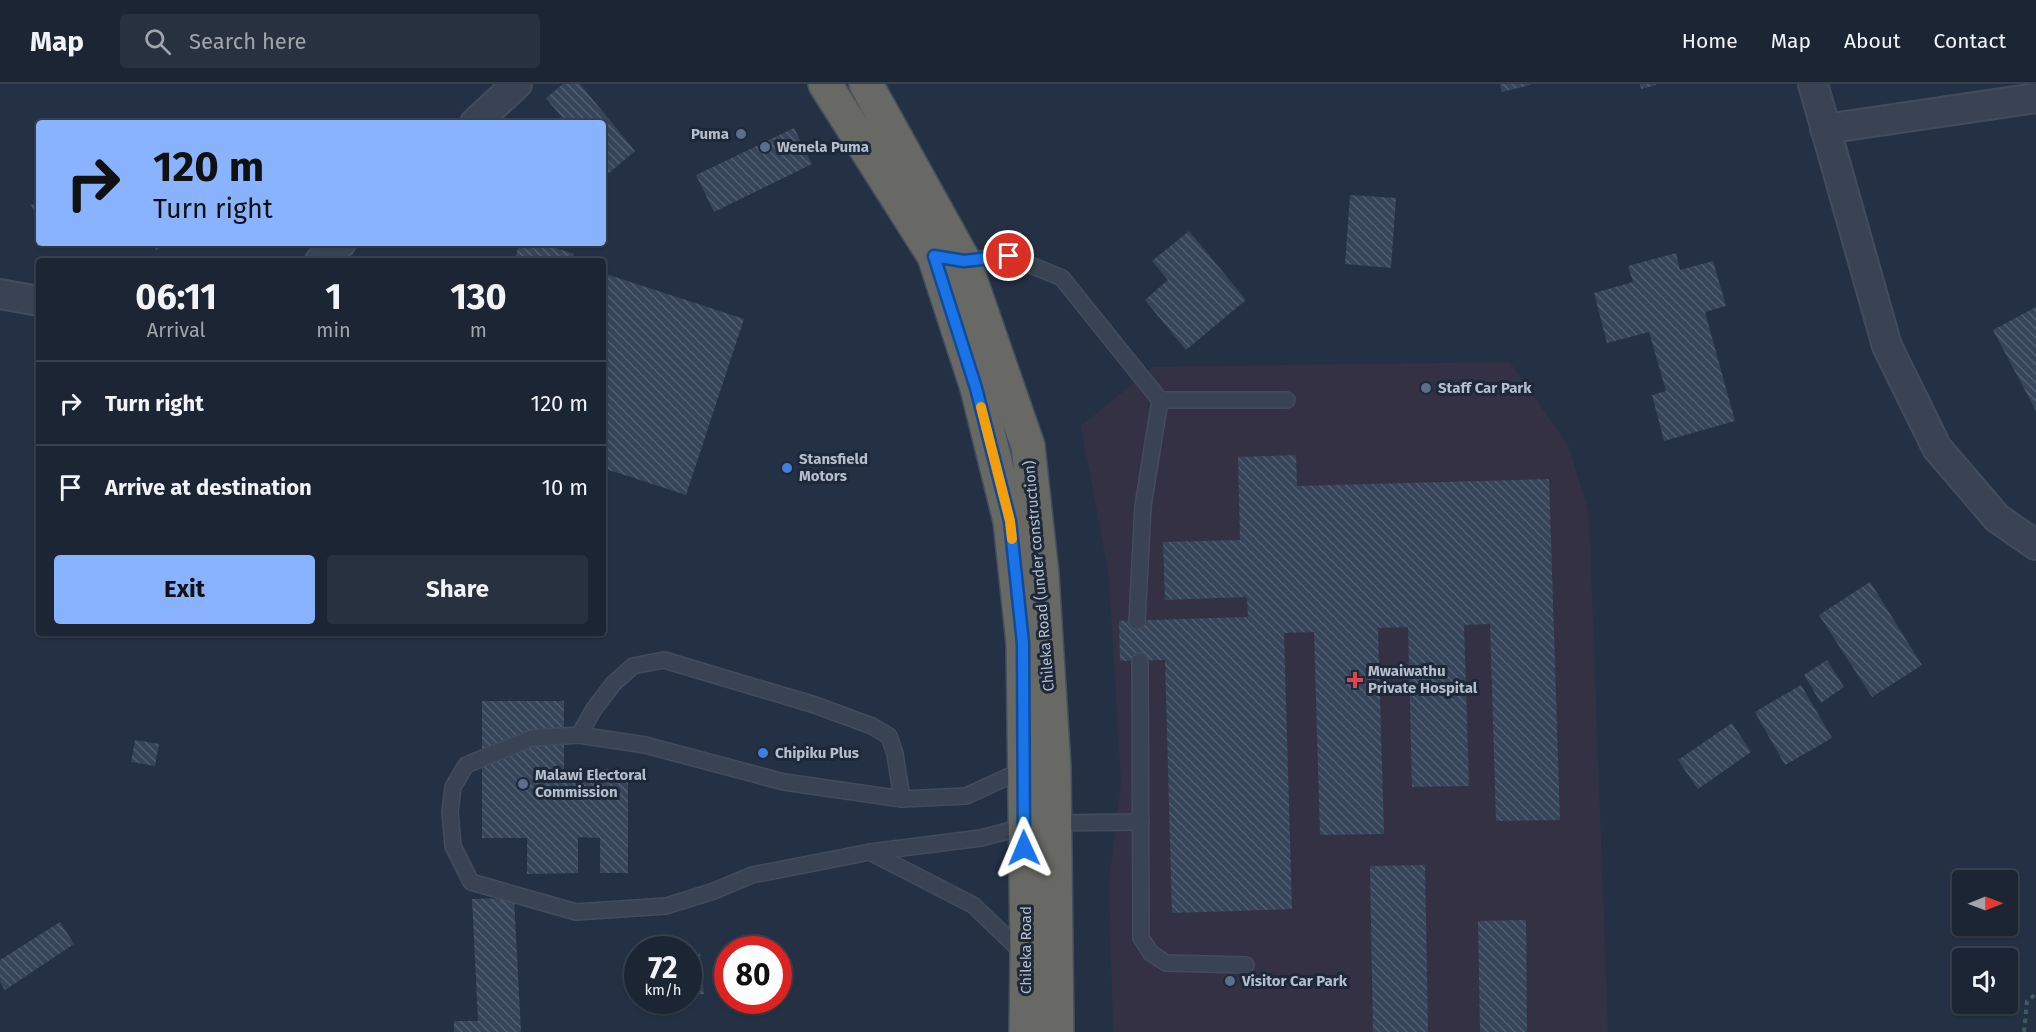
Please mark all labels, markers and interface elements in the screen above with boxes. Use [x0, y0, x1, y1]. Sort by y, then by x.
search box [120, 14, 540, 68]
text: Map [30, 25, 84, 58]
icon: search [141, 25, 174, 58]
text: Search here [189, 28, 307, 55]
text: Home [1682, 28, 1738, 54]
text: Map [1771, 28, 1811, 54]
text: About [1844, 28, 1901, 54]
text: Contact [1934, 28, 2006, 54]
place label: Puma [691, 125, 729, 143]
marker: Puma [734, 127, 748, 141]
place label: Wenela Puma [777, 138, 869, 156]
marker: Wenela Puma [758, 140, 772, 154]
text: 120 m [153, 142, 264, 192]
icon: right [54, 144, 132, 222]
text: Turn right [153, 193, 273, 225]
pin [983, 230, 1034, 281]
icon: arrive [992, 239, 1025, 272]
text: 06:11 [135, 275, 217, 319]
text: 1 [325, 275, 342, 319]
text: 130 [450, 275, 507, 319]
text: Arrival [147, 318, 205, 342]
text: min [316, 318, 351, 342]
text: m [470, 318, 487, 342]
place label: Staff Car Park [1438, 379, 1532, 397]
marker: Staff Car Park [1419, 381, 1433, 395]
icon: right [54, 387, 87, 420]
text: Turn right [105, 390, 204, 417]
text: 120 m [531, 390, 588, 417]
place label: Stansfield Motors [799, 450, 868, 485]
street label: Chileka Road (under construction) [1020, 460, 1058, 692]
marker: Stansfield Motors [780, 461, 794, 475]
icon: arrive [54, 471, 87, 504]
text: Arrive at destination [105, 474, 312, 501]
text: 10 m [542, 474, 588, 501]
button: Exit [54, 555, 315, 624]
button: Share [327, 555, 588, 624]
place label: Mwaiwathu Private Hospital [1368, 662, 1478, 697]
marker: Mwaiwathu Private Hospital [1346, 671, 1364, 689]
place label: Chipiku Plus [775, 744, 859, 762]
marker: Chipiku Plus [756, 746, 770, 760]
place label: Malawi Electoral Commission [535, 766, 647, 801]
marker: Malawi Electoral Commission [516, 777, 530, 791]
position arrow [992, 816, 1056, 880]
north arrow [1952, 870, 2018, 936]
map controls [1952, 870, 2018, 1014]
street label: Chileka Road [1017, 906, 1035, 994]
speed limit sign: 80 [714, 936, 792, 1014]
button: sound [1952, 948, 2018, 1014]
text: 72 [648, 950, 678, 986]
place label: Visitor Car Park [1241, 972, 1348, 990]
marker: Visitor Car Park [1223, 974, 1237, 988]
text: km/h [644, 981, 682, 999]

